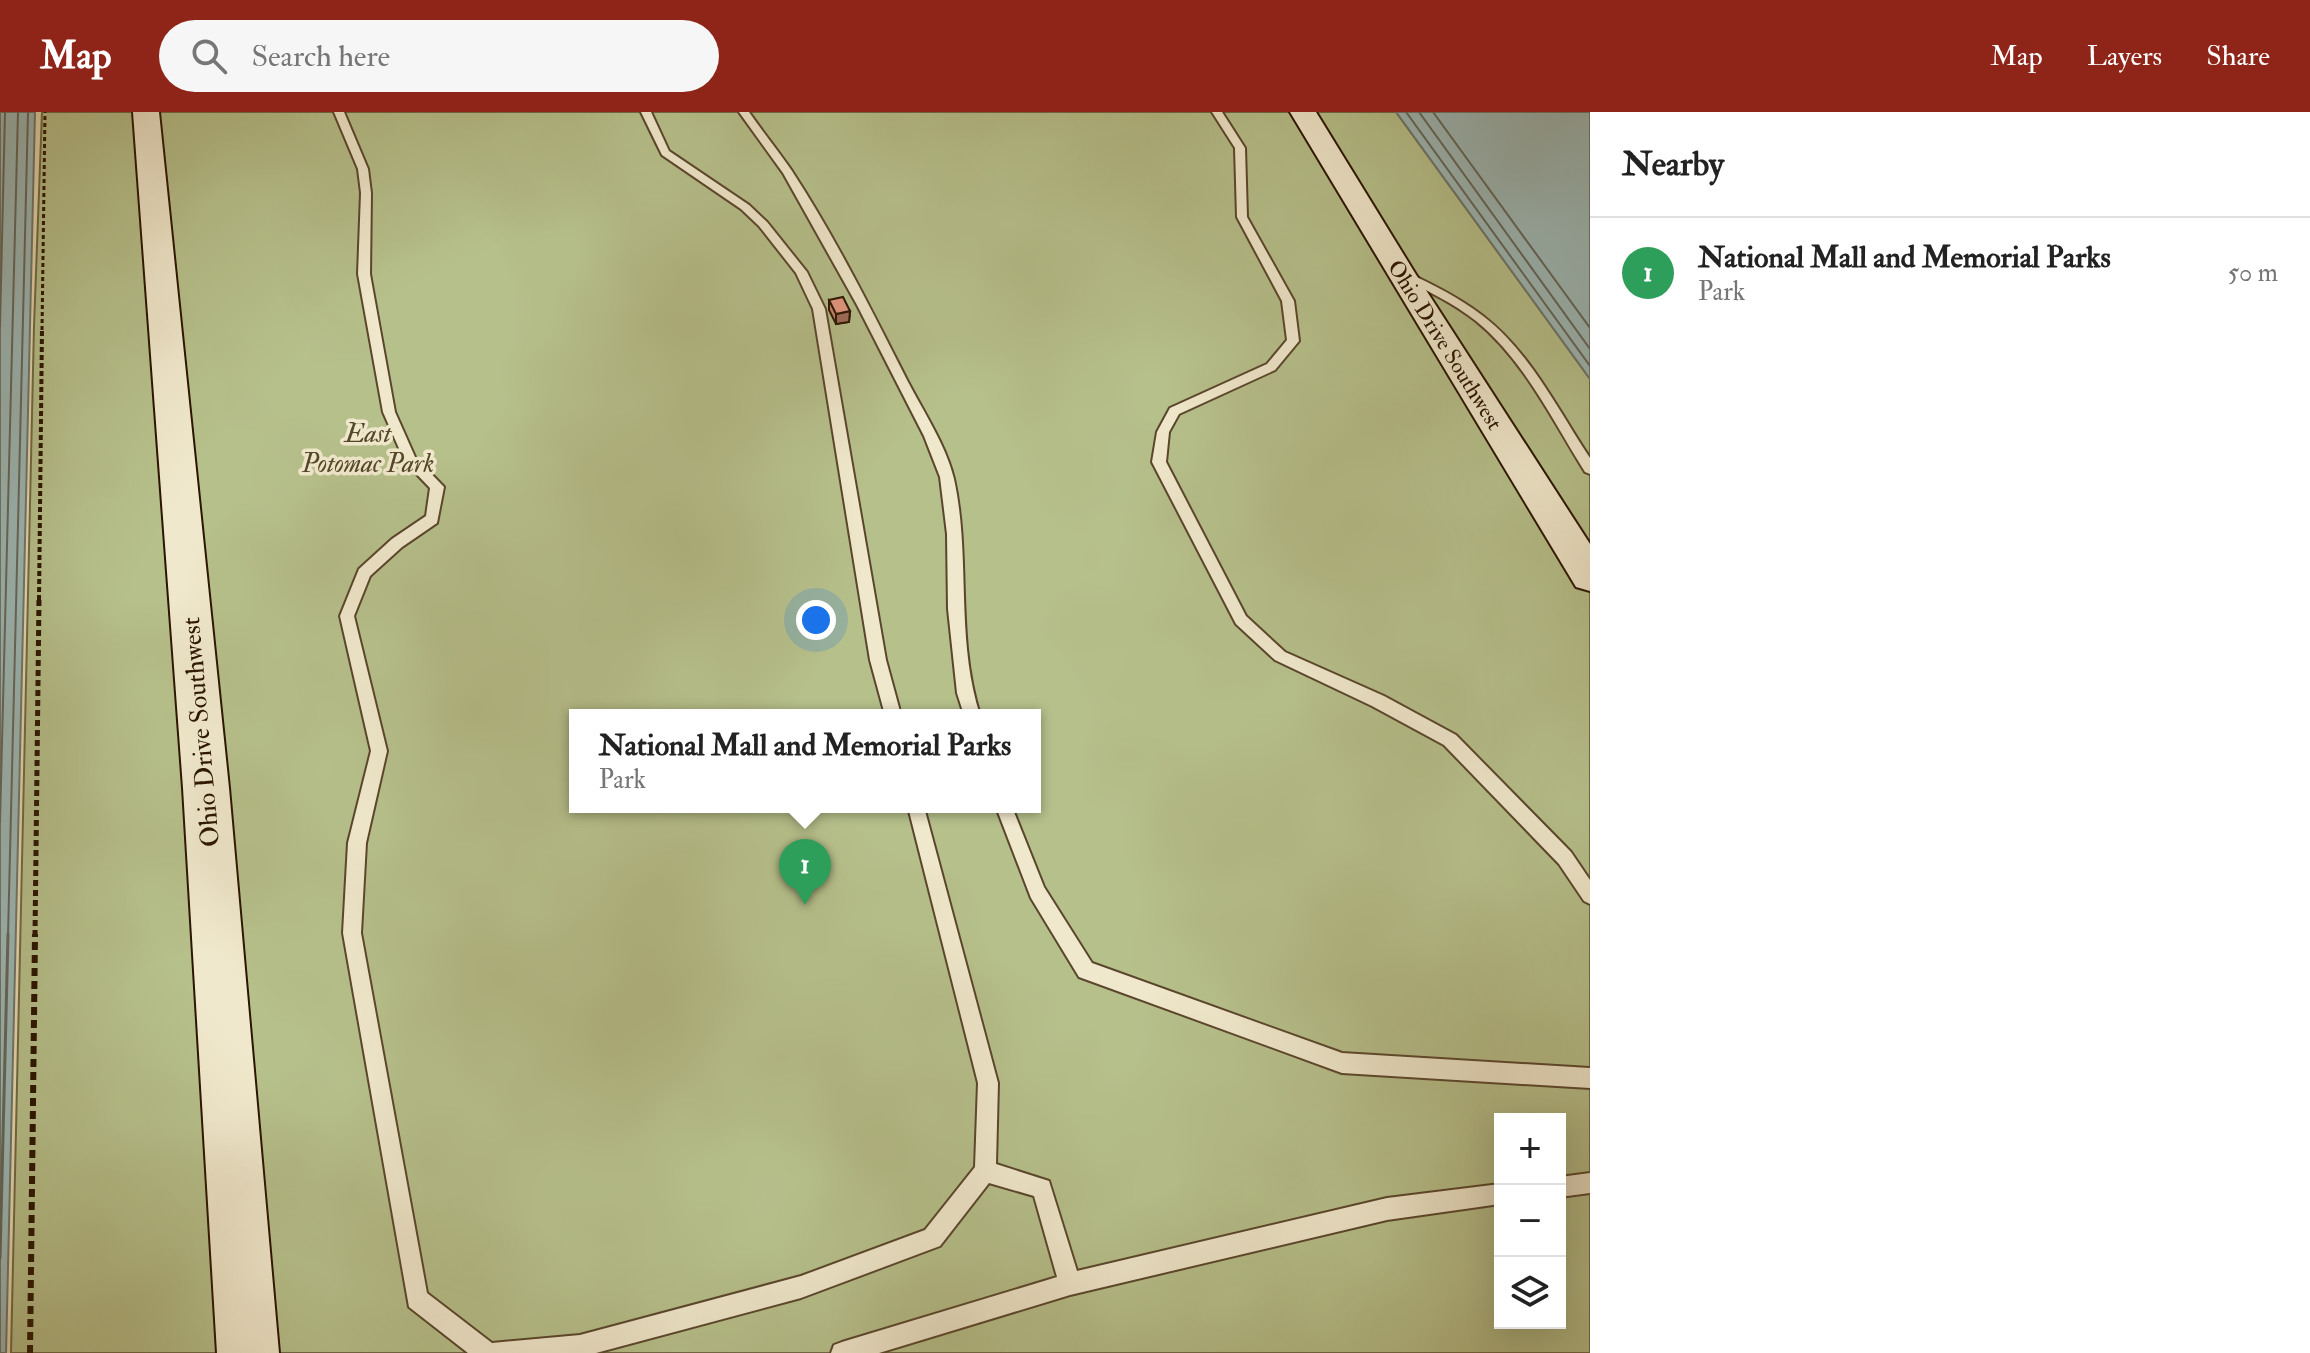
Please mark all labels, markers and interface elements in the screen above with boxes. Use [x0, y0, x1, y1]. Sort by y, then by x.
search box [159, 20, 719, 92]
text: Map [40, 32, 111, 80]
icon: search [187, 34, 231, 78]
text: Search here [251, 38, 390, 75]
text: Map [1990, 39, 2043, 74]
text: Layers [2087, 39, 2162, 74]
text: Share [2206, 39, 2270, 74]
text: Nearby [1622, 143, 1724, 186]
text: National Mall and Memorial Parks [1698, 239, 2111, 276]
street label: Ohio Drive Southwest [1381, 255, 1509, 435]
text: 1 [1643, 257, 1653, 289]
text: 50 m [2228, 257, 2278, 289]
text: Park [1698, 276, 1745, 308]
park label: East Potomac Park [301, 418, 434, 480]
your location [796, 600, 836, 640]
street label: Ohio Drive Southwest [175, 616, 227, 848]
popup [569, 709, 1041, 813]
text: National Mall and Memorial Parks [599, 727, 1011, 764]
text: Park [599, 764, 646, 796]
pin: 1 [779, 839, 831, 905]
map controls [1494, 1113, 1566, 1329]
button: + [1494, 1113, 1566, 1185]
button: − [1494, 1185, 1566, 1257]
button: layers [1494, 1257, 1566, 1329]

